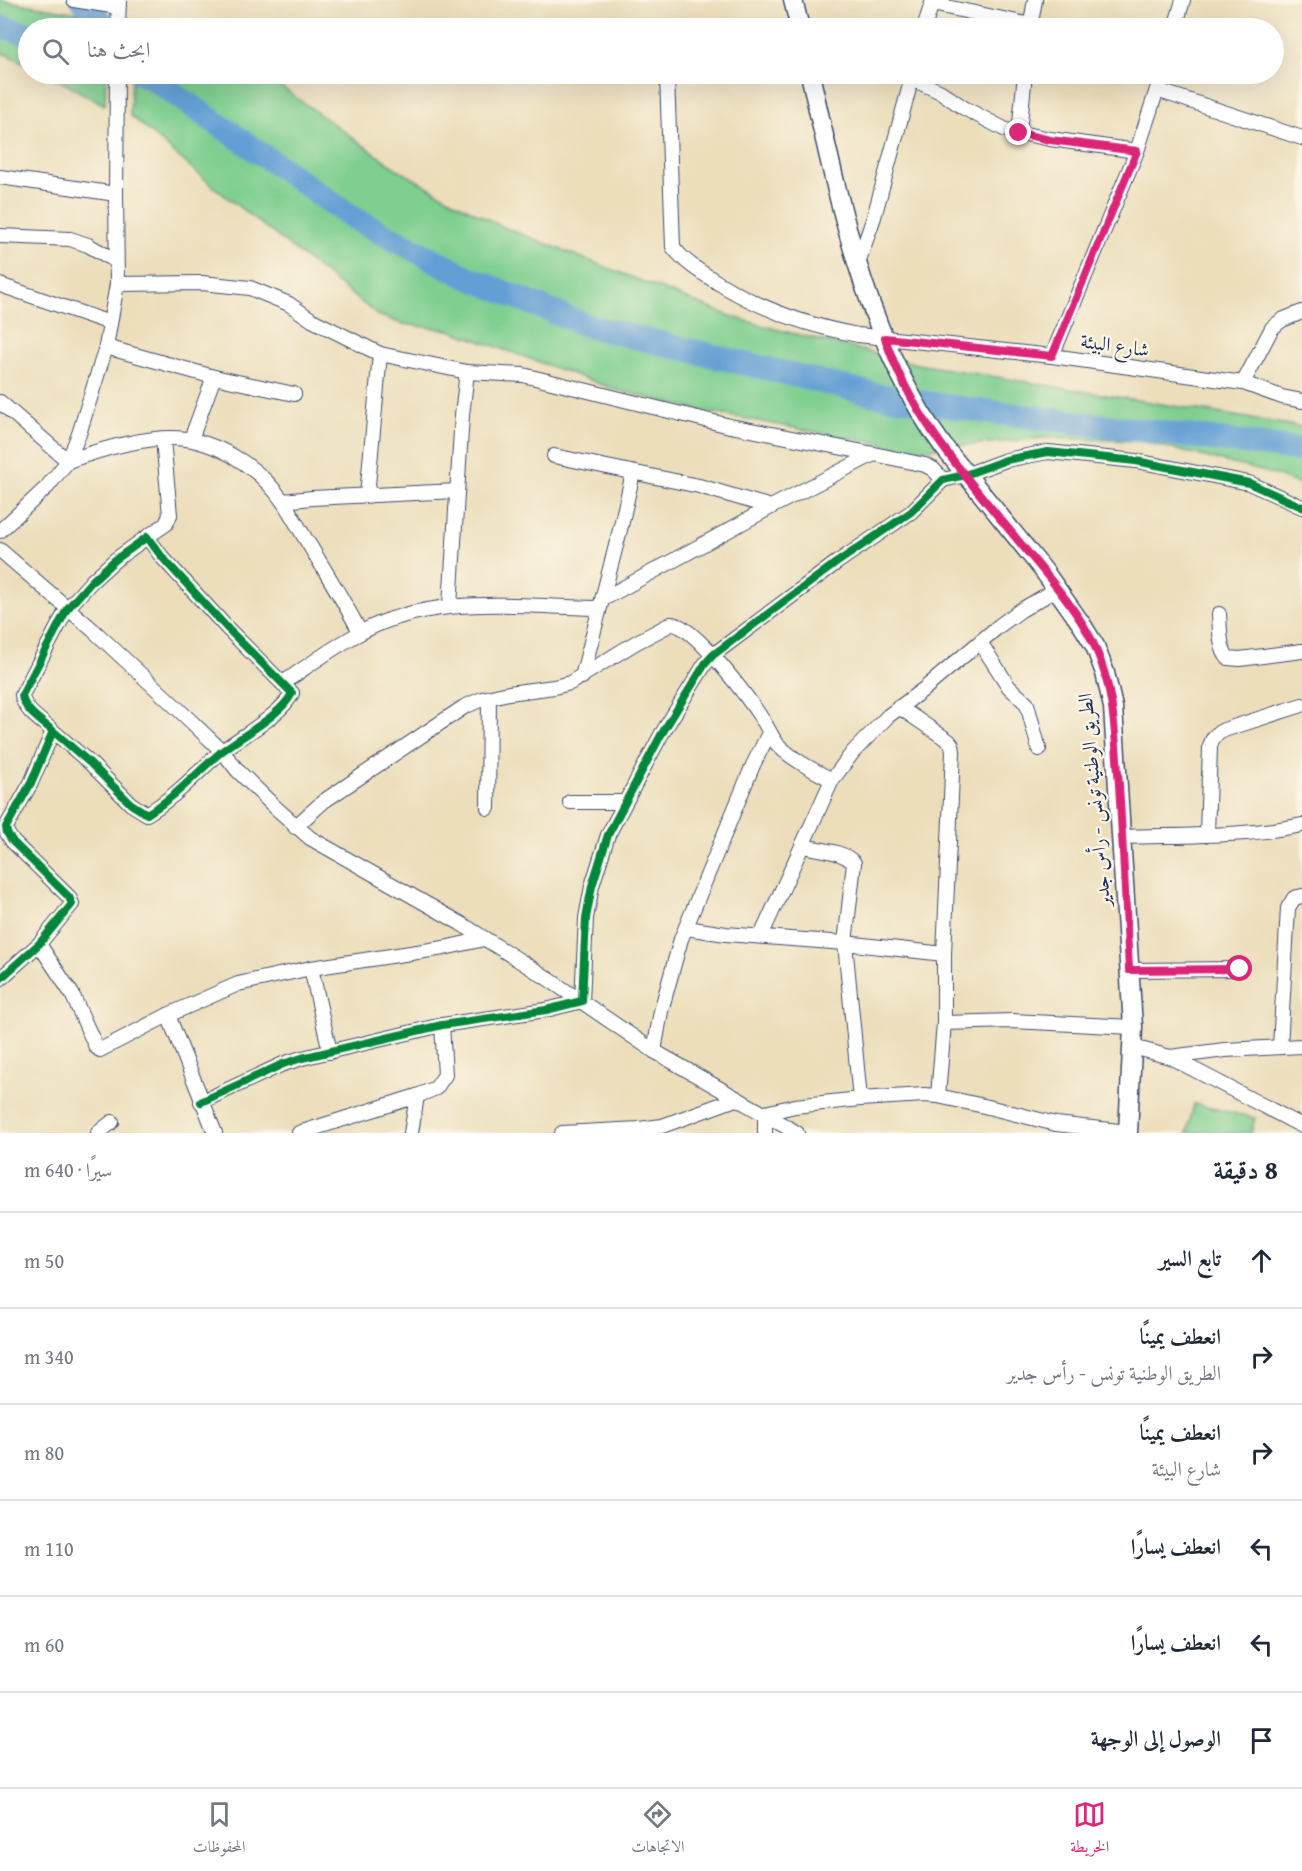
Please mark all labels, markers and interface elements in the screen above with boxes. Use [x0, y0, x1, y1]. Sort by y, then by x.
search box [18, 18, 1284, 84]
text: ابحث هنا [87, 33, 151, 65]
icon: search [39, 35, 72, 68]
route end [1005, 119, 1031, 145]
street label: شارع البيئة [1078, 325, 1151, 368]
street label: الطريق الوطنية تونس - رأس جدير [1070, 692, 1117, 910]
route start [1226, 955, 1252, 981]
text: 8 دقيقة [1213, 1150, 1278, 1189]
text: سيرًا · 640 m [24, 1155, 112, 1184]
text: تابع السير [1159, 1242, 1221, 1274]
icon: ahead [1245, 1244, 1278, 1277]
text: 50 m [24, 1246, 64, 1275]
text: انعطف يمينًا [1140, 1320, 1221, 1352]
icon: right [1245, 1340, 1278, 1373]
text: 340 m [24, 1342, 74, 1371]
text: الطريق الوطنية تونس - رأس جدير [1007, 1358, 1221, 1387]
text: انعطف يمينًا [1140, 1416, 1221, 1448]
icon: right [1245, 1436, 1278, 1469]
text: 80 m [24, 1438, 64, 1467]
text: شارع البيئة [1152, 1454, 1221, 1483]
text: انعطف يسارًا [1131, 1530, 1221, 1562]
icon: left [1245, 1532, 1278, 1565]
text: 110 m [24, 1534, 74, 1563]
text: انعطف يسارًا [1131, 1626, 1221, 1658]
icon: left [1245, 1628, 1278, 1661]
text: 60 m [24, 1630, 64, 1659]
text: الوصول إلى الوجهة [1091, 1722, 1221, 1754]
icon: arrive [1245, 1724, 1278, 1757]
tab: المحفوظات [193, 1798, 246, 1862]
tab: الاتجاهات [631, 1798, 685, 1862]
tab: الخريطة [1070, 1798, 1109, 1862]

